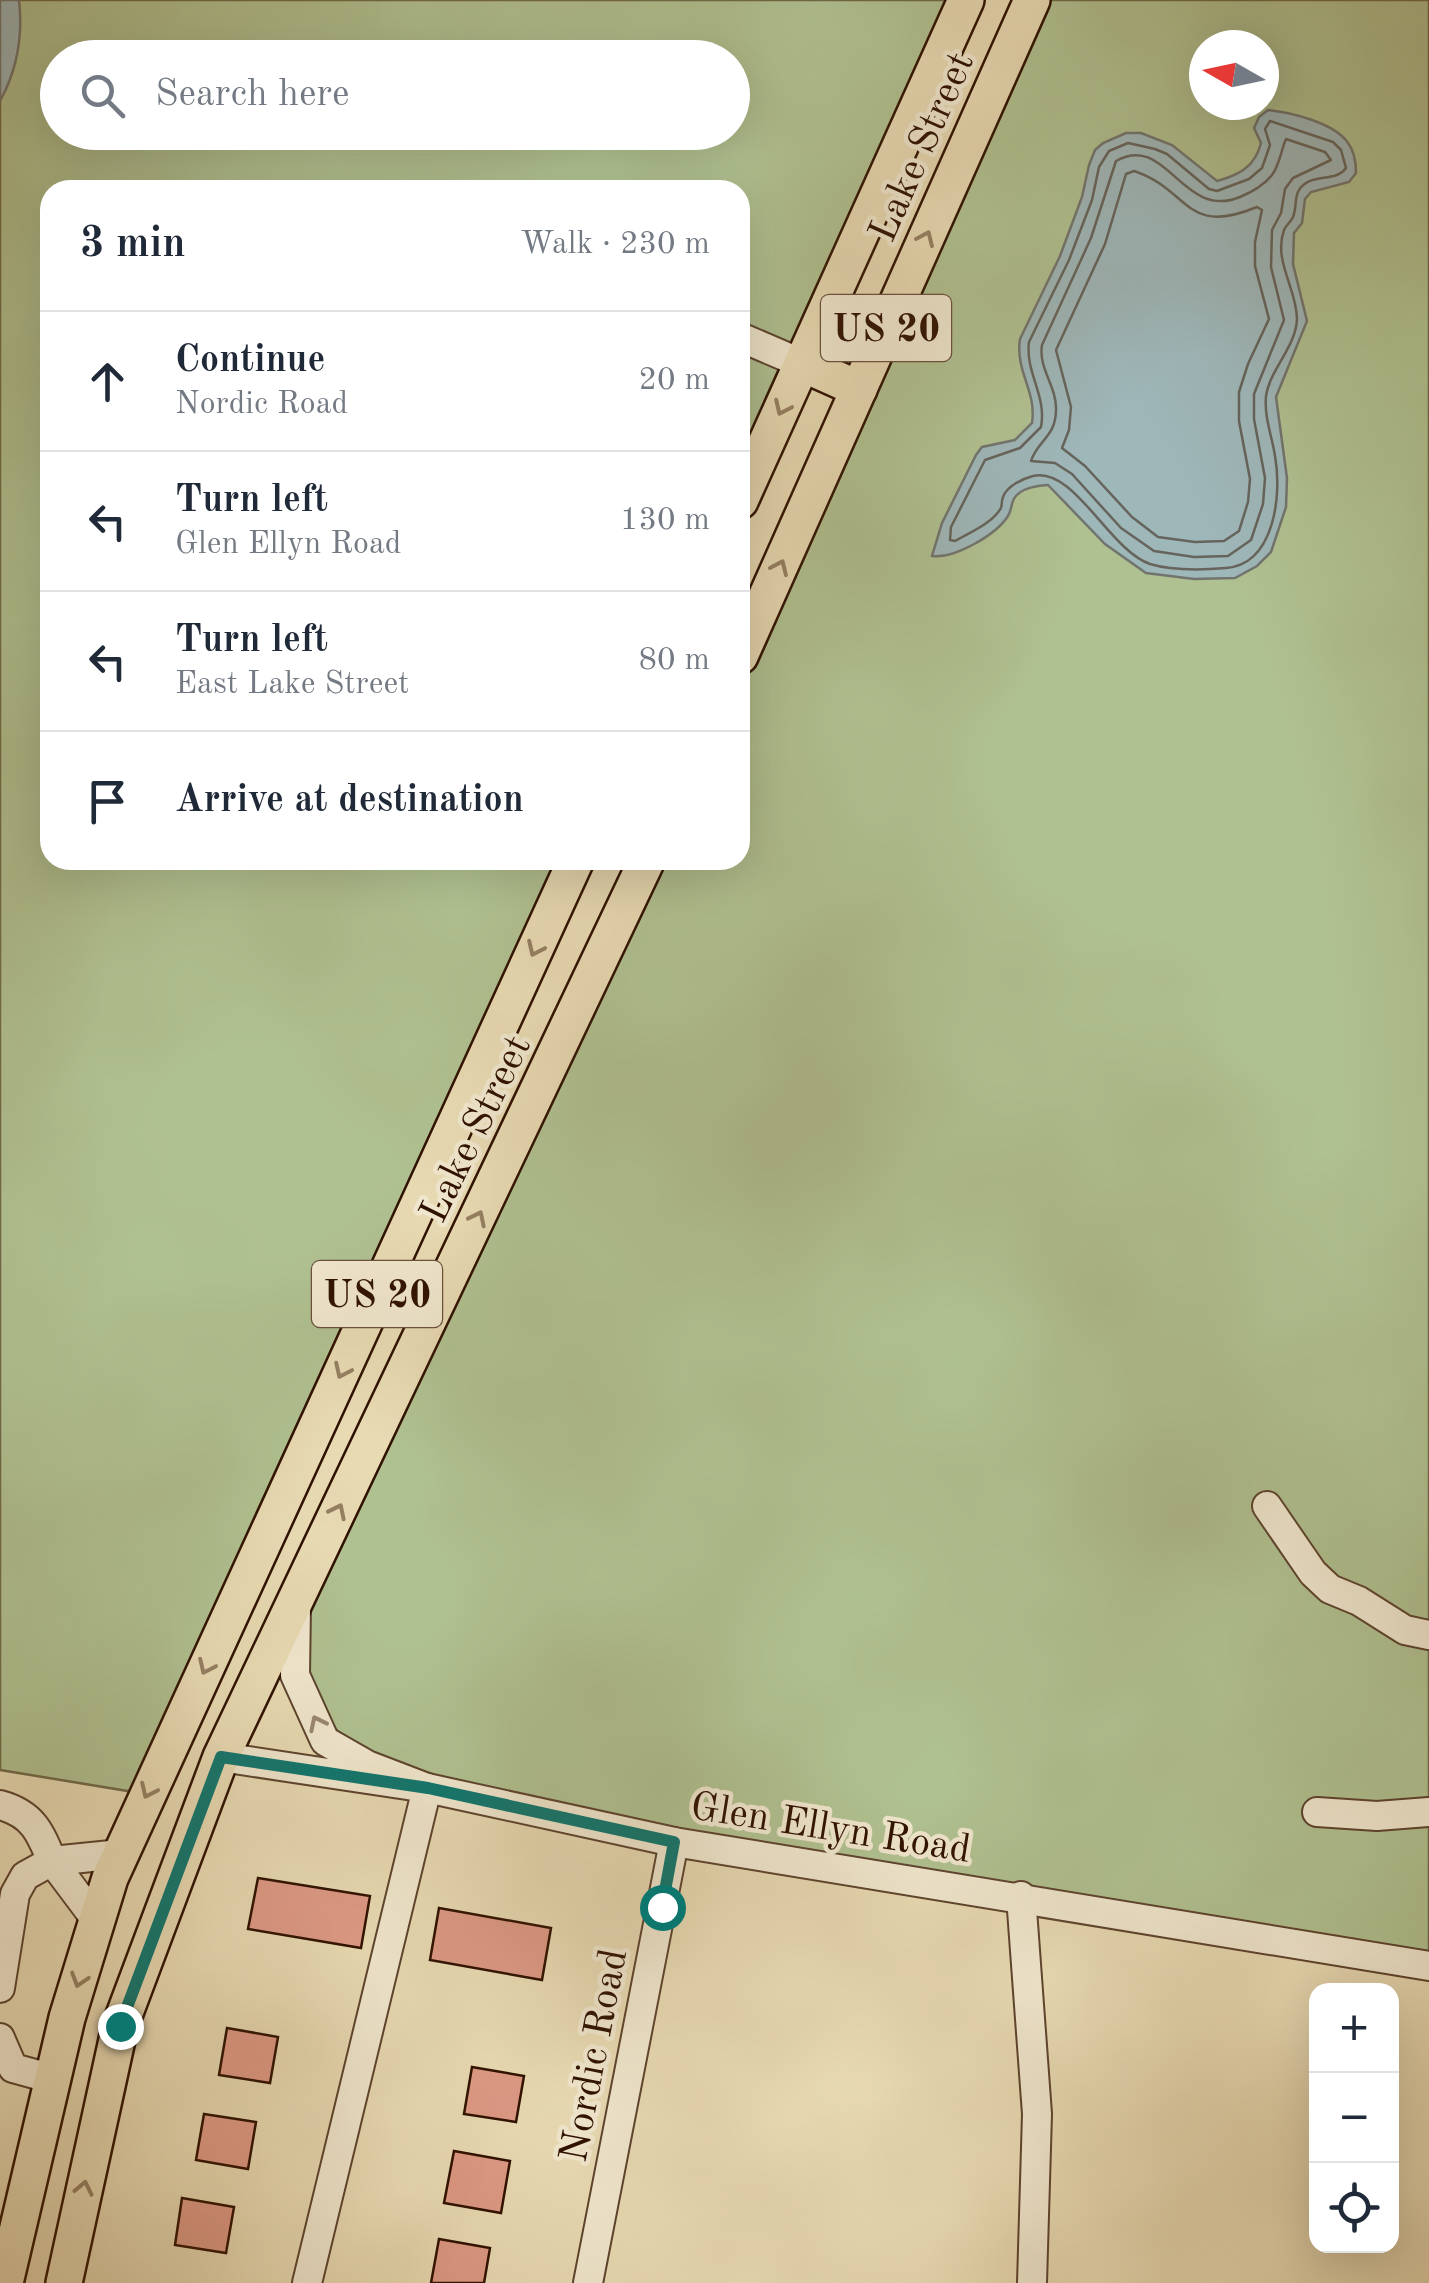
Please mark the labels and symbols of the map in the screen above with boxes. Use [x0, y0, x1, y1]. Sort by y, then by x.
north arrow [1189, 30, 1279, 120]
street label: Lake Street [864, 47, 983, 248]
one-way arrow [914, 230, 934, 248]
road number: US 20 [821, 295, 951, 361]
one-way arrow [775, 398, 795, 416]
one-way arrow [768, 559, 788, 577]
one-way arrow [527, 939, 547, 957]
street label: Lake Street [415, 1030, 540, 1230]
one-way arrow [466, 1210, 486, 1228]
road number: US 20 [312, 1261, 442, 1327]
one-way arrow [334, 1361, 354, 1379]
one-way arrow [325, 1503, 345, 1521]
one-way arrow [199, 1657, 219, 1675]
one-way arrow [309, 1715, 329, 1733]
one-way arrow [140, 1781, 160, 1799]
street label: Glen Ellyn Road [687, 1788, 973, 1872]
route start [640, 1885, 686, 1931]
street label: Nordic Road [556, 1946, 636, 2166]
one-way arrow [70, 1971, 91, 1988]
route end [98, 2004, 144, 2050]
one-way arrow [73, 2180, 94, 2197]

